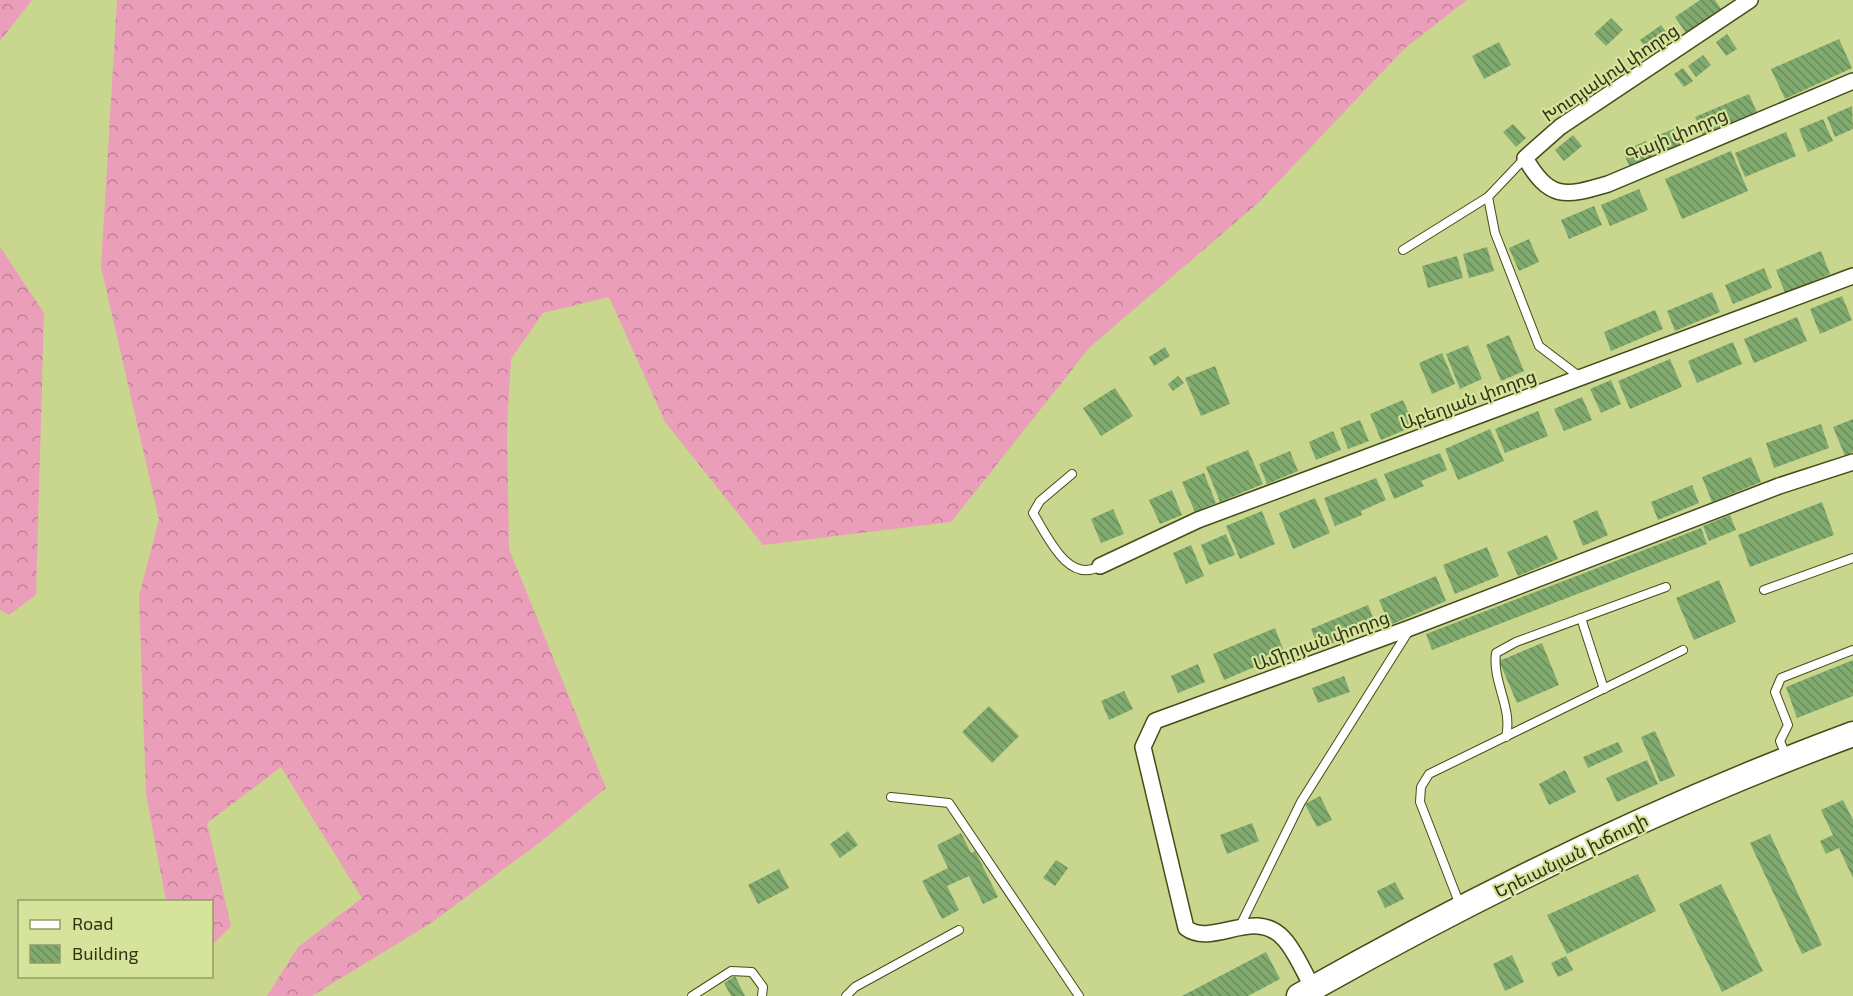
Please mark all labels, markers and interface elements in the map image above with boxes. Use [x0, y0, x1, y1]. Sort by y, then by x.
street label: Խուդյակով փողոց [1538, 18, 1682, 126]
street label: Գայի փողոց [1621, 103, 1731, 165]
street label: Աբեղյան փողոց [1397, 364, 1539, 434]
street label: Ամիրյան փողոց [1250, 605, 1392, 675]
street label: Երեւանյան խճուղի [1490, 808, 1652, 902]
legend [18, 900, 213, 978]
text: Road [72, 912, 113, 934]
text: Building [72, 942, 139, 964]

